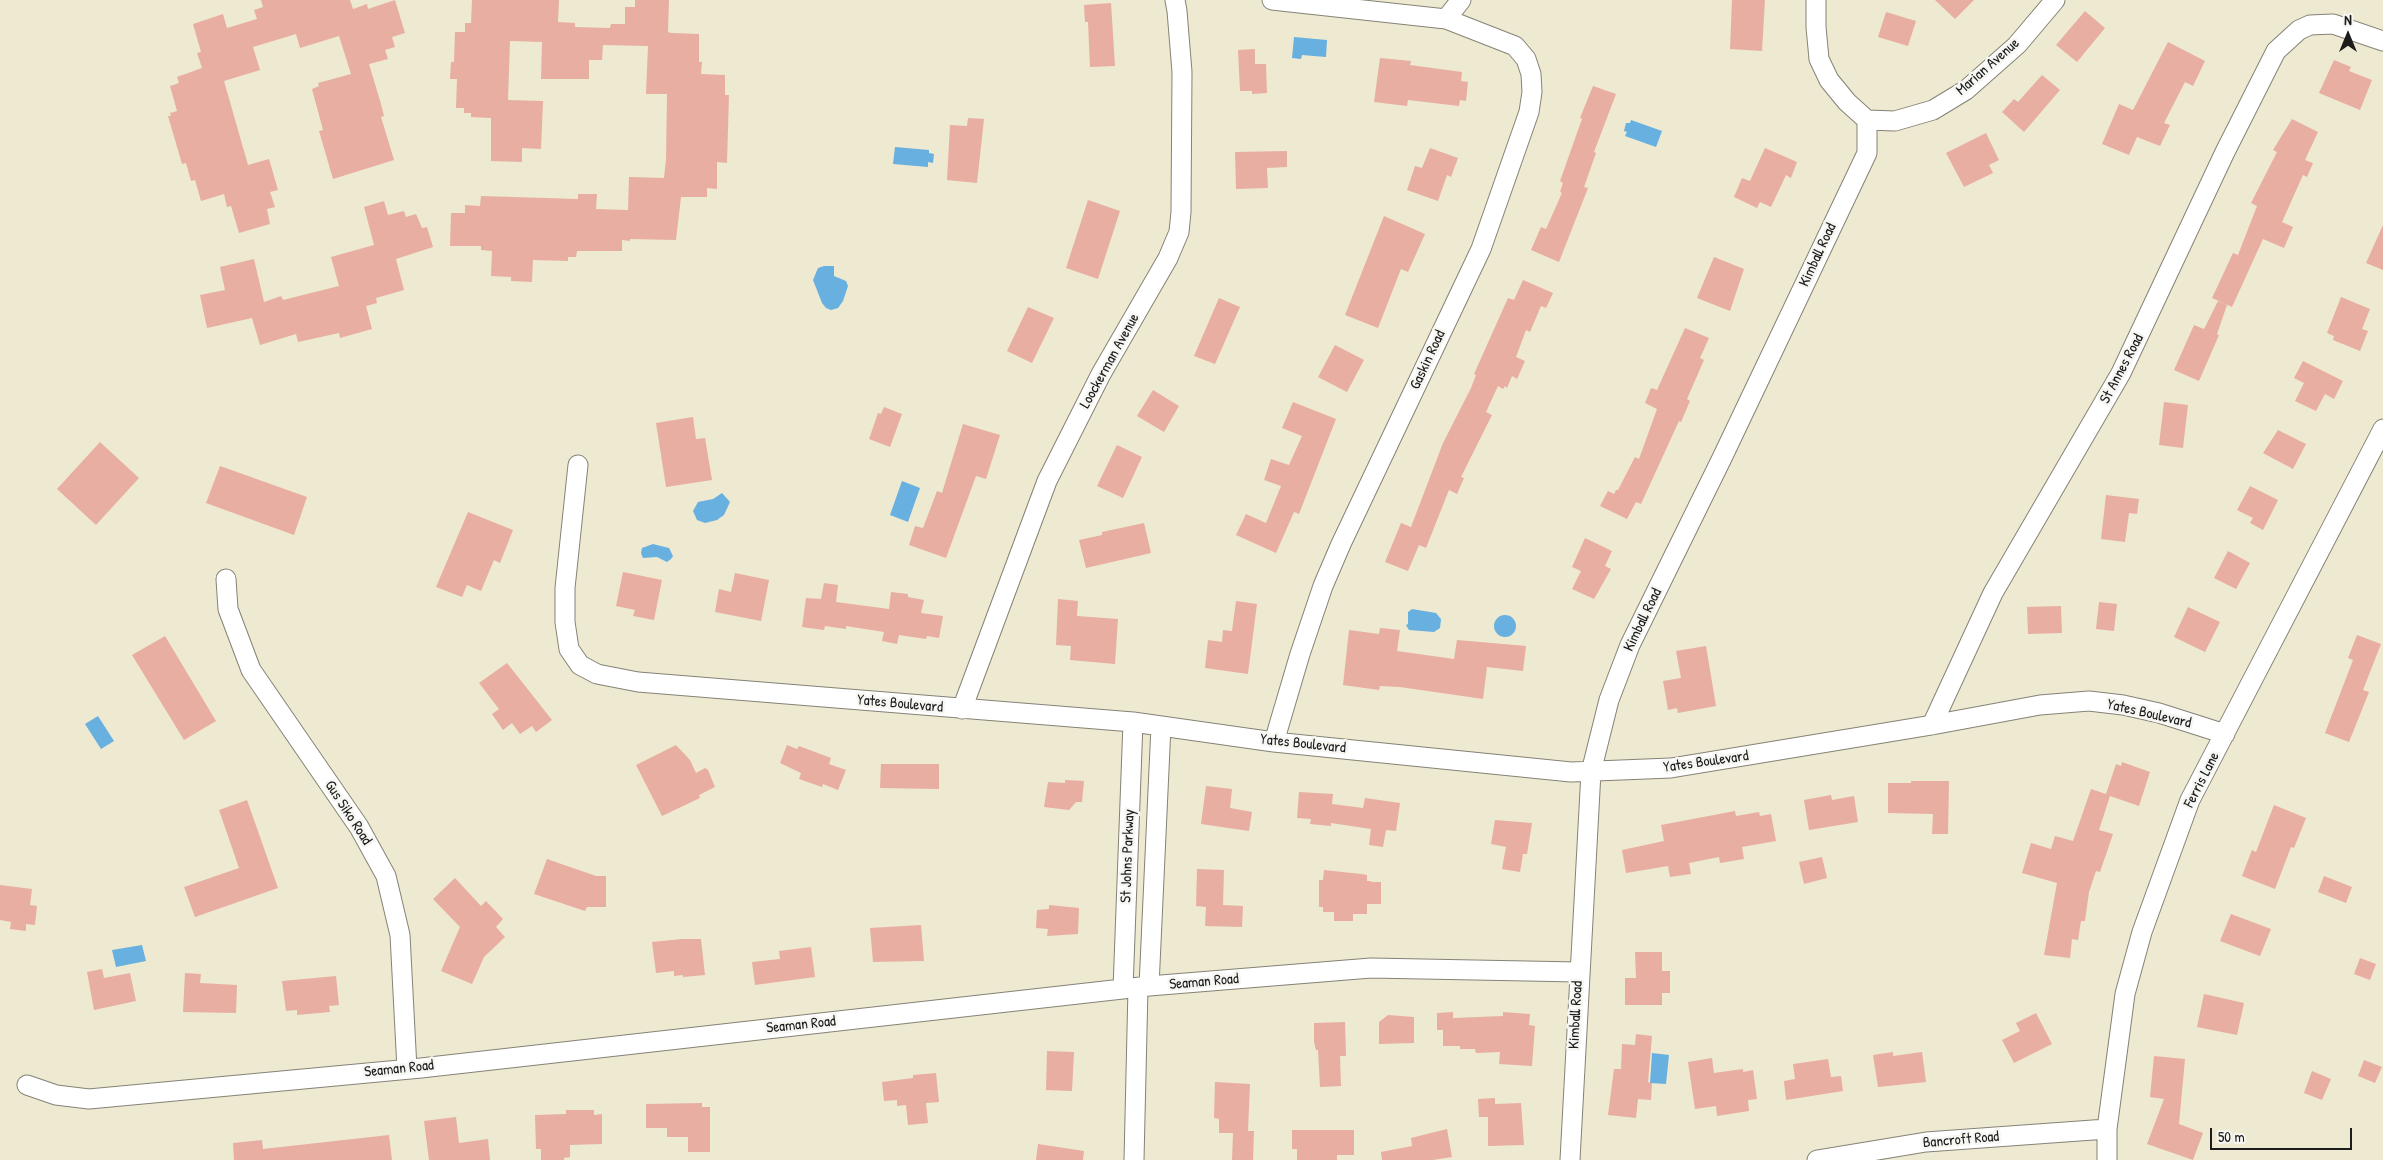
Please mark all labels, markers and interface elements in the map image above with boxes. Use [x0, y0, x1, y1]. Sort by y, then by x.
north arrow [2323, 10, 2373, 60]
text: N [2344, 10, 2352, 29]
street label: Marian Avenue [1953, 35, 2023, 99]
street label: Kimball Road [1795, 220, 1841, 290]
street label: Loockerman Avenue [1076, 310, 1144, 412]
street label: Gaskin Road [1406, 328, 1450, 392]
street label: St Annes Road [2096, 331, 2148, 407]
street label: Kimball Road [1620, 586, 1666, 654]
street label: Yates Boulevard [856, 691, 944, 717]
street label: Yates Boulevard [2105, 696, 2193, 732]
street label: Yates Boulevard [1259, 731, 1347, 757]
street label: Yates Boulevard [1662, 747, 1750, 777]
street label: Ferris Lane [2180, 749, 2224, 811]
street label: Gus Siko Road [321, 777, 375, 849]
street label: St Johns Parkway [1117, 809, 1139, 903]
street label: Seaman Road [1169, 970, 1239, 994]
street label: Kimball Road [1565, 981, 1587, 1049]
street label: Seaman Road [765, 1012, 837, 1038]
street label: Seaman Road [363, 1056, 435, 1082]
scale bar [2213, 1118, 2356, 1150]
text: 50 m [2218, 1126, 2245, 1147]
street label: Bancroft Road [1922, 1128, 2000, 1152]

